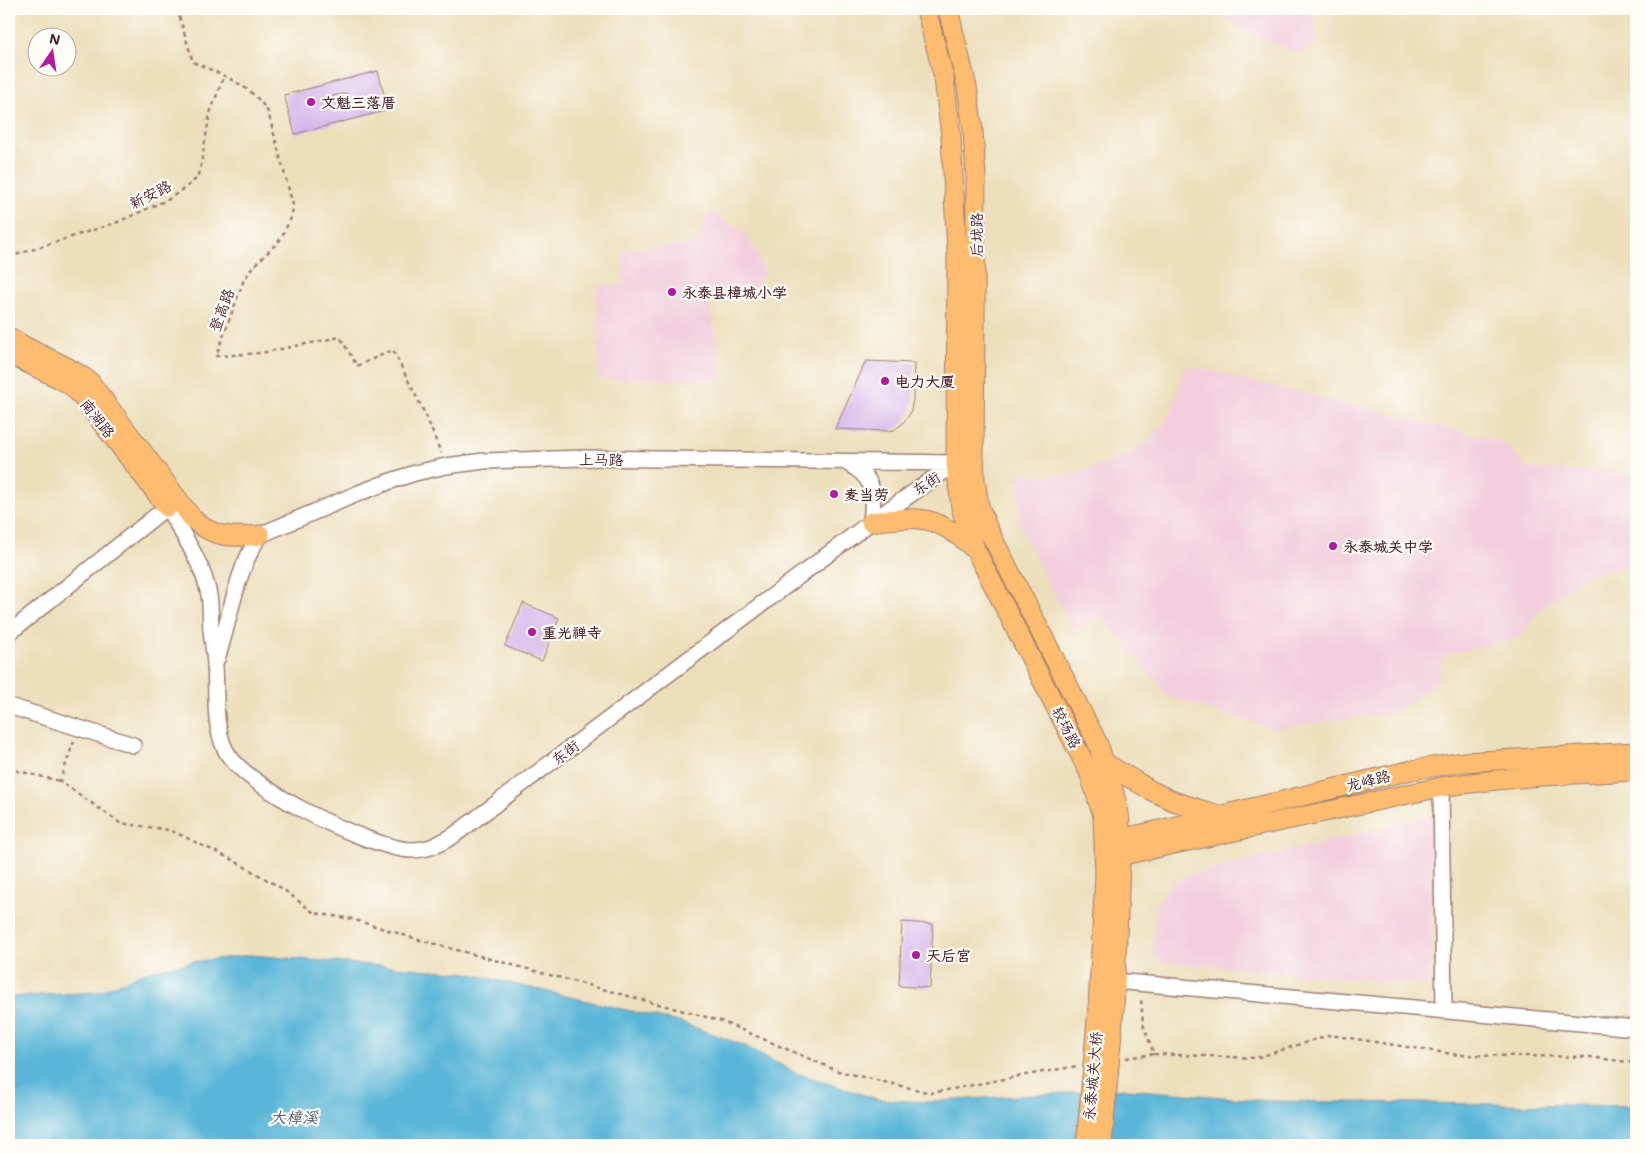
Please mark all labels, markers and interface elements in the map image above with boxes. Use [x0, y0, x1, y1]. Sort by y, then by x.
north arrow [28, 28, 78, 78]
text: N [48, 28, 62, 49]
place label: 文魁三落厝 [321, 92, 396, 112]
marker: 文魁三落厝 [305, 96, 317, 108]
street label: 新安路 [125, 175, 175, 213]
street label: 后垅路 [966, 212, 986, 258]
place label: 永泰县樟城小学 [682, 282, 787, 302]
street label: 登高路 [204, 285, 238, 335]
marker: 永泰县樟城小学 [666, 286, 678, 298]
place label: 电力大厦 [895, 371, 955, 391]
marker: 电力大厦 [879, 375, 891, 387]
street label: 南湖路 [76, 394, 120, 442]
street label: 上马路 [578, 449, 624, 469]
street label: 东街 [908, 466, 944, 500]
place label: 麦当劳 [844, 484, 889, 504]
marker: 麦当劳 [828, 488, 840, 500]
place label: 永泰城关中学 [1343, 536, 1433, 556]
marker: 永泰城关中学 [1327, 540, 1339, 552]
place label: 重光禅寺 [542, 622, 602, 642]
marker: 重光禅寺 [526, 626, 538, 638]
street label: 较场路 [1048, 702, 1086, 752]
street label: 东街 [547, 735, 583, 769]
street label: 龙峰路 [1344, 765, 1392, 795]
place label: 天后宫 [926, 945, 971, 965]
marker: 天后宫 [910, 949, 922, 961]
street label: 永泰城关大桥 [1078, 1030, 1106, 1122]
water label: 大樟溪 [270, 1106, 319, 1127]

